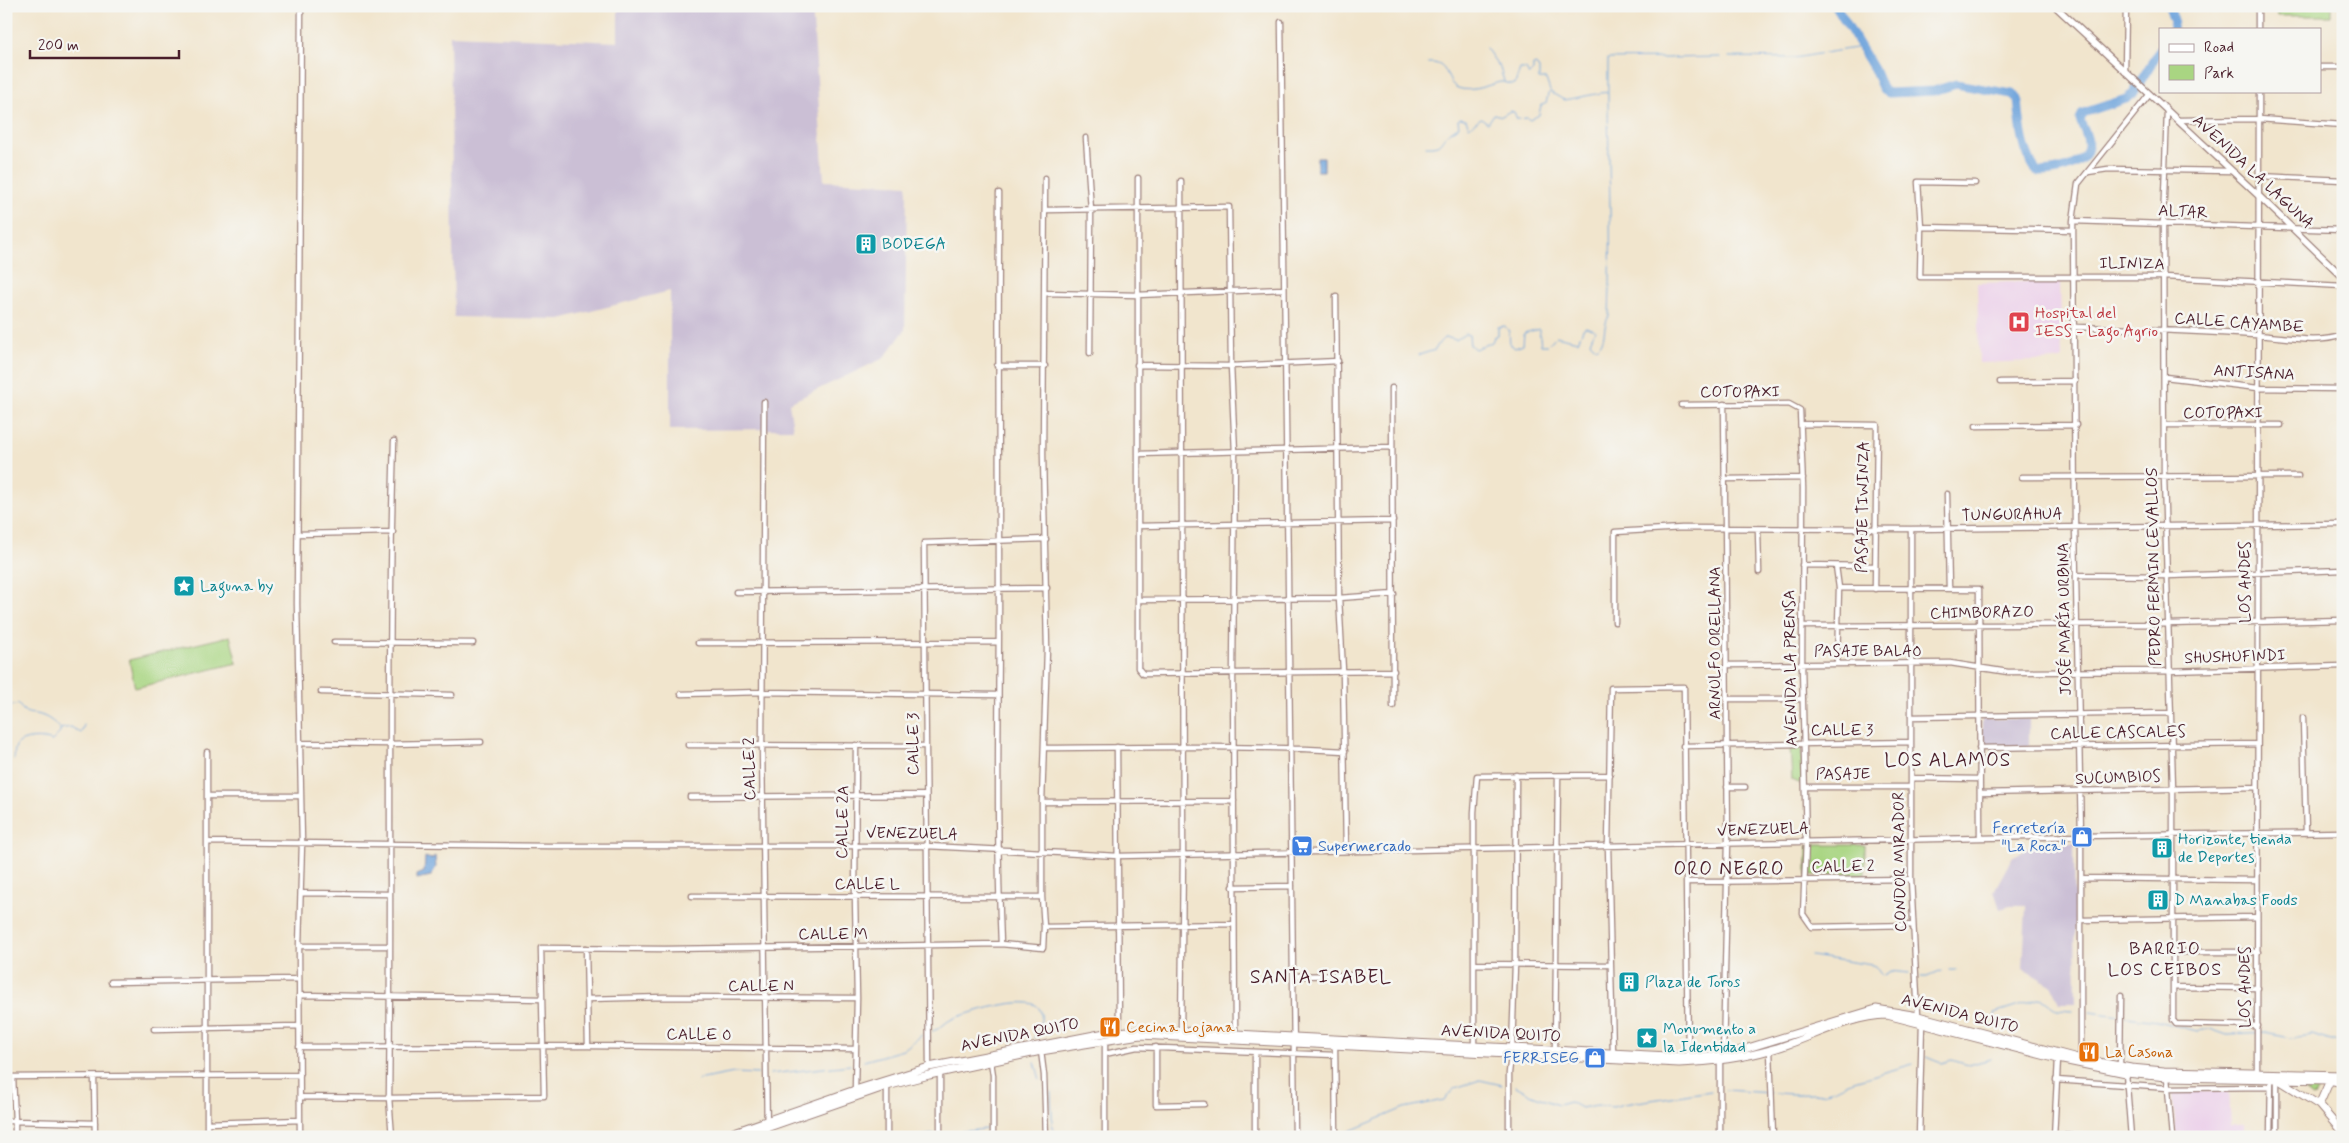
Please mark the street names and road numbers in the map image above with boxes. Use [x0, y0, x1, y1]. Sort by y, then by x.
street label: AVENIDA LA LAGUNA [2188, 110, 2318, 234]
street label: ALTAR [2158, 200, 2208, 224]
street label: ILINIZA [2099, 253, 2165, 275]
street label: CALLE CAYAMBE [2173, 308, 2305, 338]
street label: ANTISANA [2213, 360, 2295, 386]
street label: COTOPAXI [1700, 382, 1780, 403]
street label: COTOPAXI [2183, 403, 2263, 424]
street label: PASAJE TIWINZA [1851, 441, 1875, 573]
street label: PEDRO FERMIN CEVALLOS [2142, 467, 2166, 667]
street label: TUNGURAHUA [1961, 504, 2063, 526]
street label: LOS ANDES [2235, 541, 2256, 623]
street label: JOSÉ MARÍA URBINA [2053, 542, 2077, 696]
street label: ARNULFO ORELLANA [1705, 566, 1726, 720]
street label: AVENIDA LA PRENSA [1779, 589, 1803, 747]
street label: CHIMBORAZO [1930, 602, 2034, 624]
street label: PASAJE BALAO [1814, 641, 1922, 662]
street label: SHUSHUFINDI [2184, 645, 2286, 669]
street label: CALLE 3 [903, 713, 924, 775]
street label: CALLE 3 [1811, 720, 1873, 741]
street label: CALLE CASCALES [2050, 721, 2186, 745]
street label: CALLE 2 [739, 737, 761, 801]
street label: PASAJE [1816, 764, 1870, 785]
street label: SUCUMBIOS [2075, 766, 2161, 790]
street label: CALLE 2A [832, 785, 854, 859]
street label: CONDOR MIRADOR [1888, 792, 1912, 932]
street label: VENEZUELA [1717, 818, 1809, 842]
street label: VENEZUELA [866, 823, 958, 845]
street label: CALLE 2 [1811, 856, 1875, 878]
street label: CALLE L [834, 874, 900, 895]
street label: CALLE M [798, 924, 868, 945]
street label: LOS ANDES [2235, 946, 2256, 1028]
street label: CALLE N [728, 976, 794, 997]
street label: AVENIDA QUITO [1899, 989, 2021, 1039]
street label: AVENIDA QUITO [959, 1013, 1081, 1057]
street label: AVENIDA QUITO [1440, 1020, 1562, 1048]
street label: CALLE O [666, 1024, 732, 1046]

